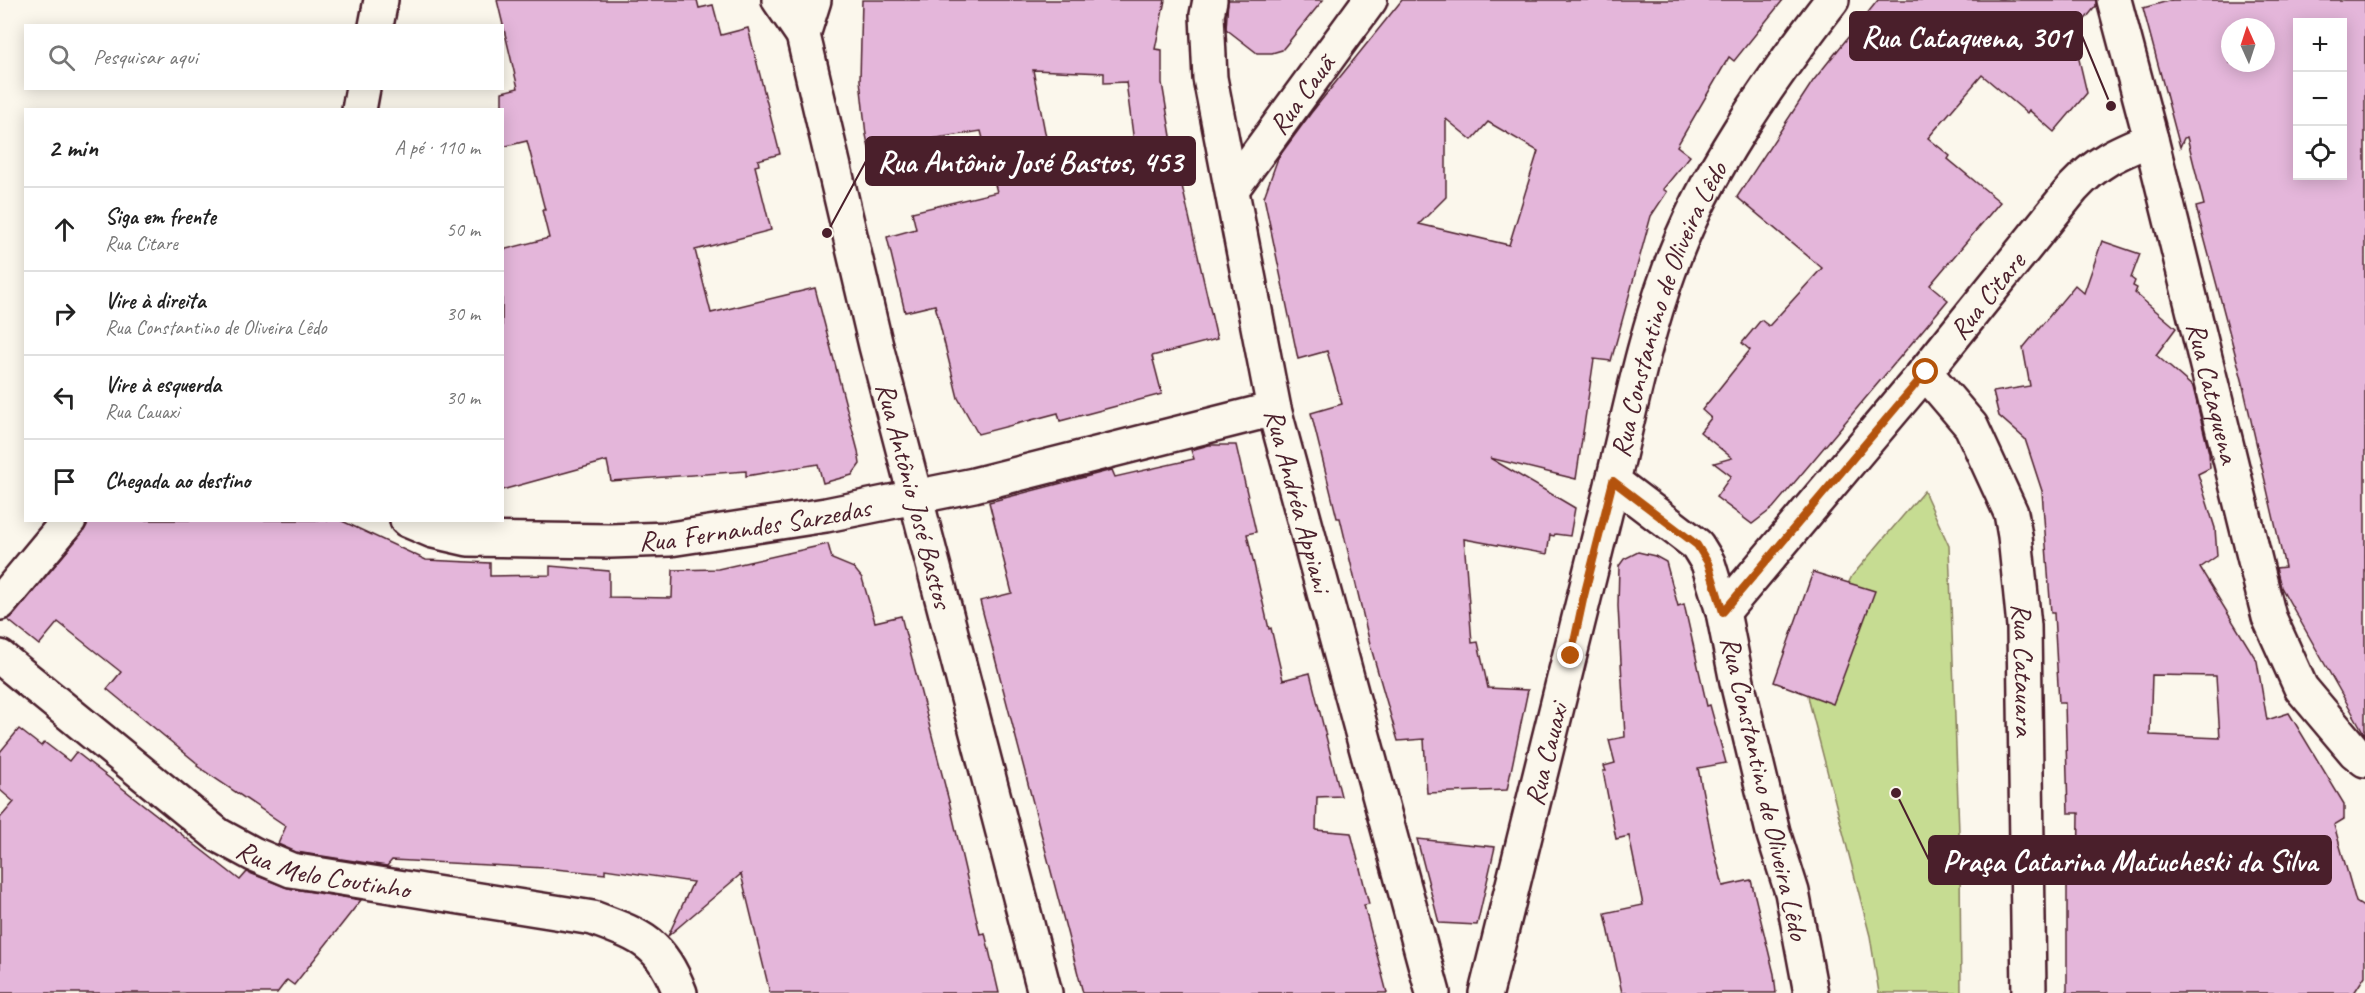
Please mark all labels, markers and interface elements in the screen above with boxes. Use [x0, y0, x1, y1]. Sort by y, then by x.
callout: Rua Cataquena, 301 [1850, 12, 2082, 60]
text: Rua Cataquena, 301 [1861, 18, 2074, 56]
north arrow [2221, 18, 2275, 72]
map controls [2293, 18, 2347, 180]
button: + [2293, 18, 2347, 72]
search box [24, 24, 504, 90]
icon: search [45, 41, 78, 74]
text: Pesquisar aqui [93, 43, 198, 71]
street label: Rua Cauã [1260, 46, 1343, 141]
button: − [2293, 72, 2347, 126]
button: locate [2293, 126, 2347, 180]
text: 2 min [48, 131, 98, 164]
text: A pé · 110 m [395, 135, 480, 160]
callout: Rua Antônio José Bastos, 453 [866, 137, 1195, 185]
text: Rua Antônio José Bastos, 453 [877, 143, 1185, 181]
street label: Rua Constantino de Oliveira Lêdo [1602, 153, 1736, 460]
text: Siga em frente [105, 203, 216, 231]
icon: ahead [48, 213, 81, 246]
text: 50 m [446, 217, 480, 242]
text: Rua Citare [105, 231, 178, 256]
street label: Rua Citare [1941, 243, 2033, 346]
text: Vire à direita [105, 287, 205, 315]
icon: right [48, 297, 81, 330]
text: 30 m [446, 301, 480, 326]
text: Rua Constantino de Oliveira Lêdo [105, 315, 327, 340]
street label: Rua Cataquena [2179, 318, 2248, 468]
route start [1912, 358, 1938, 384]
text: Vire à esquerda [105, 371, 221, 399]
street label: Rua Antônio José Bastos [869, 379, 962, 614]
icon: left [48, 381, 81, 414]
text: 30 m [446, 385, 480, 410]
text: Rua Cauaxi [105, 399, 179, 424]
street label: Rua Andréa Appiani [1257, 405, 1341, 599]
icon: arrive [48, 465, 81, 498]
text: Chegada ao destino [105, 467, 250, 495]
street label: Rua Fernandes Sarzedas [638, 488, 876, 558]
street label: Rua Catauara [2004, 601, 2043, 738]
street label: Rua Constantino de Oliveira Lêdo [1713, 633, 1817, 945]
route end [1557, 642, 1583, 668]
street label: Rua Cauaxi [1516, 696, 1576, 809]
street label: Rua Melo Coutinho [231, 831, 415, 907]
callout: Praça Catarina Matucheski da Silva [1929, 836, 2331, 884]
text: Praça Catarina Matucheski da Silva [1943, 842, 2320, 880]

